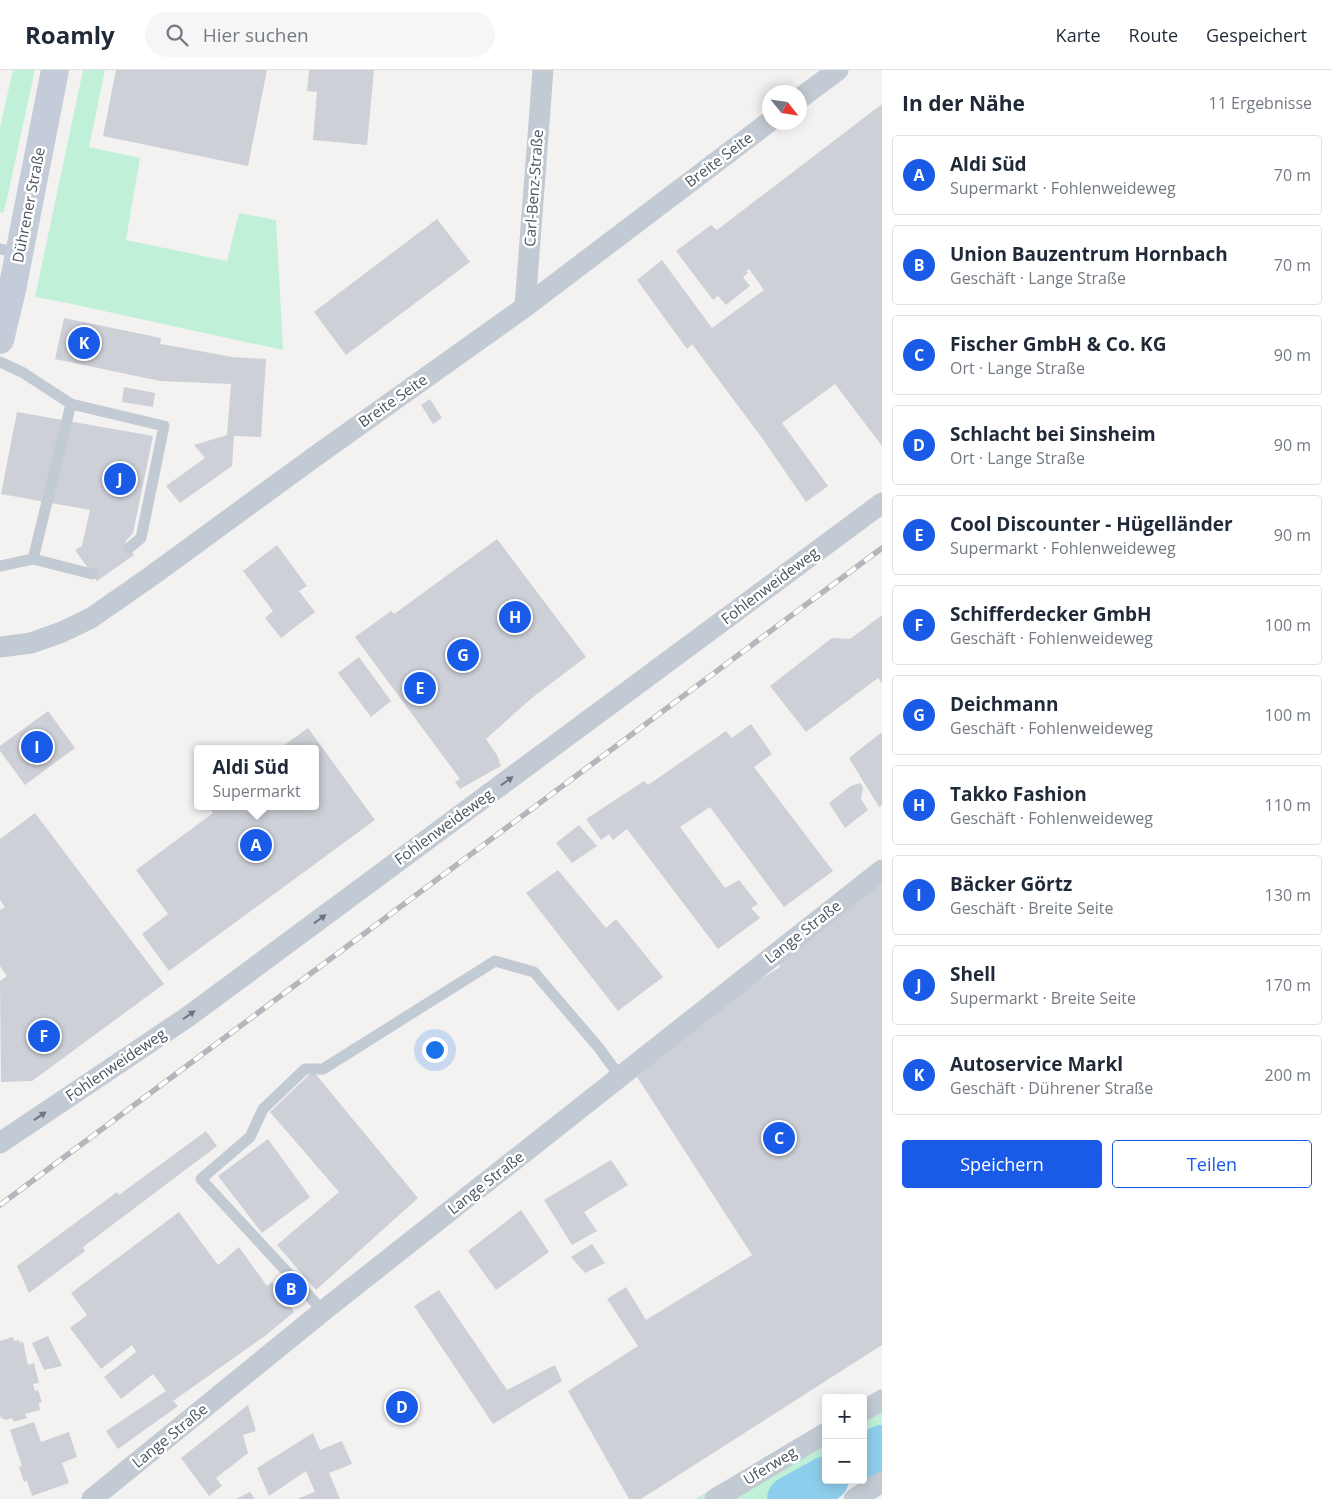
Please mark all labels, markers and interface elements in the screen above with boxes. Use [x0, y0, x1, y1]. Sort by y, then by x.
search box [145, 12, 495, 57]
text: Roamly [25, 18, 115, 51]
icon: search [163, 21, 191, 49]
text: Hier suchen [203, 22, 309, 48]
text: Karte [1056, 23, 1101, 47]
text: Route [1129, 23, 1178, 47]
text: Gespeichert [1206, 23, 1307, 47]
north arrow [762, 85, 807, 130]
text: In der Nähe [902, 89, 1025, 117]
text: 11 Ergebnisse [1209, 92, 1312, 114]
street label: Breite Seite [680, 127, 756, 191]
street label: Carl-Benz-Straße [519, 129, 547, 247]
street label: Dührener Straße [7, 145, 49, 264]
text: Aldi Süd [950, 151, 1027, 177]
text: A [913, 164, 925, 186]
text: 70 m [1274, 164, 1311, 186]
text: Supermarkt · Fohlenweideweg [950, 177, 1176, 199]
text: Union Bauzentrum Hornbach [950, 241, 1228, 267]
text: B [914, 254, 924, 276]
text: 70 m [1274, 254, 1311, 276]
text: Geschäft · Lange Straße [950, 267, 1126, 289]
pin: K [68, 324, 100, 362]
text: Fischer GmbH & Co. KG [950, 331, 1166, 357]
text: C [914, 344, 924, 366]
text: 90 m [1274, 344, 1311, 366]
text: Ort · Lange Straße [950, 357, 1085, 379]
street label: Breite Seite [354, 369, 431, 431]
text: Schlacht bei Sinsheim [950, 421, 1156, 447]
text: D [913, 434, 925, 456]
text: 90 m [1274, 434, 1311, 456]
text: Ort · Lange Straße [950, 447, 1085, 469]
pin: J [104, 460, 136, 498]
text: Cool Discounter - Hügelländer [950, 511, 1233, 537]
text: E [915, 524, 923, 546]
text: 90 m [1274, 524, 1311, 546]
text: Supermarkt · Fohlenweideweg [950, 537, 1176, 559]
street label: Fohlenweideweg [717, 542, 822, 628]
pin: H [499, 598, 531, 636]
text: Schifferdecker GmbH [950, 601, 1152, 627]
text: F [915, 614, 923, 636]
text: 100 m [1265, 614, 1311, 636]
text: Geschäft · Fohlenweideweg [950, 627, 1153, 649]
pin: G [447, 636, 479, 674]
pin: E [404, 669, 436, 707]
text: Deichmann [950, 691, 1058, 717]
text: G [913, 704, 925, 726]
text: 100 m [1265, 704, 1311, 726]
text: Geschäft · Fohlenweideweg [950, 717, 1153, 739]
pin: I [21, 728, 53, 766]
popup [194, 745, 319, 810]
text: Aldi Süd [212, 754, 289, 780]
one-way arrow [500, 775, 513, 786]
text: Supermarkt [212, 780, 301, 802]
text: Takko Fashion [950, 781, 1087, 807]
street label: Fohlenweideweg [390, 784, 497, 869]
text: H [913, 794, 925, 816]
text: 110 m [1265, 794, 1311, 816]
text: Geschäft · Fohlenweideweg [950, 807, 1153, 829]
pin: A [240, 826, 272, 864]
text: Bäcker Görtz [950, 871, 1072, 897]
text: I [916, 884, 922, 906]
text: 130 m [1265, 884, 1311, 906]
street label: Lange Straße [760, 895, 845, 967]
text: Geschäft · Breite Seite [950, 897, 1113, 919]
one-way arrow [313, 913, 326, 924]
text: Shell [950, 961, 996, 987]
text: J [916, 974, 922, 996]
text: 170 m [1265, 974, 1311, 996]
text: Supermarkt · Breite Seite [950, 987, 1136, 1009]
one-way arrow [182, 1010, 196, 1020]
pin: F [28, 1017, 60, 1055]
street label: Fohlenweideweg [61, 1023, 170, 1105]
your location [422, 1037, 448, 1063]
text: Autoservice Markl [950, 1051, 1123, 1077]
text: K [914, 1064, 924, 1086]
text: 200 m [1265, 1064, 1311, 1086]
text: Geschäft · Dührener Straße [950, 1077, 1153, 1099]
one-way arrow [34, 1111, 47, 1121]
pin: C [763, 1119, 795, 1157]
button: Speichern [902, 1140, 1102, 1188]
button: Teilen [1112, 1140, 1312, 1188]
street label: Lange Straße [443, 1146, 528, 1218]
pin: B [275, 1270, 307, 1308]
pin: D [386, 1388, 418, 1426]
map controls [822, 1394, 867, 1484]
button: + [822, 1394, 867, 1439]
street label: Lange Straße [127, 1399, 211, 1472]
button: − [822, 1439, 867, 1484]
street label: Uferweg [739, 1441, 800, 1489]

